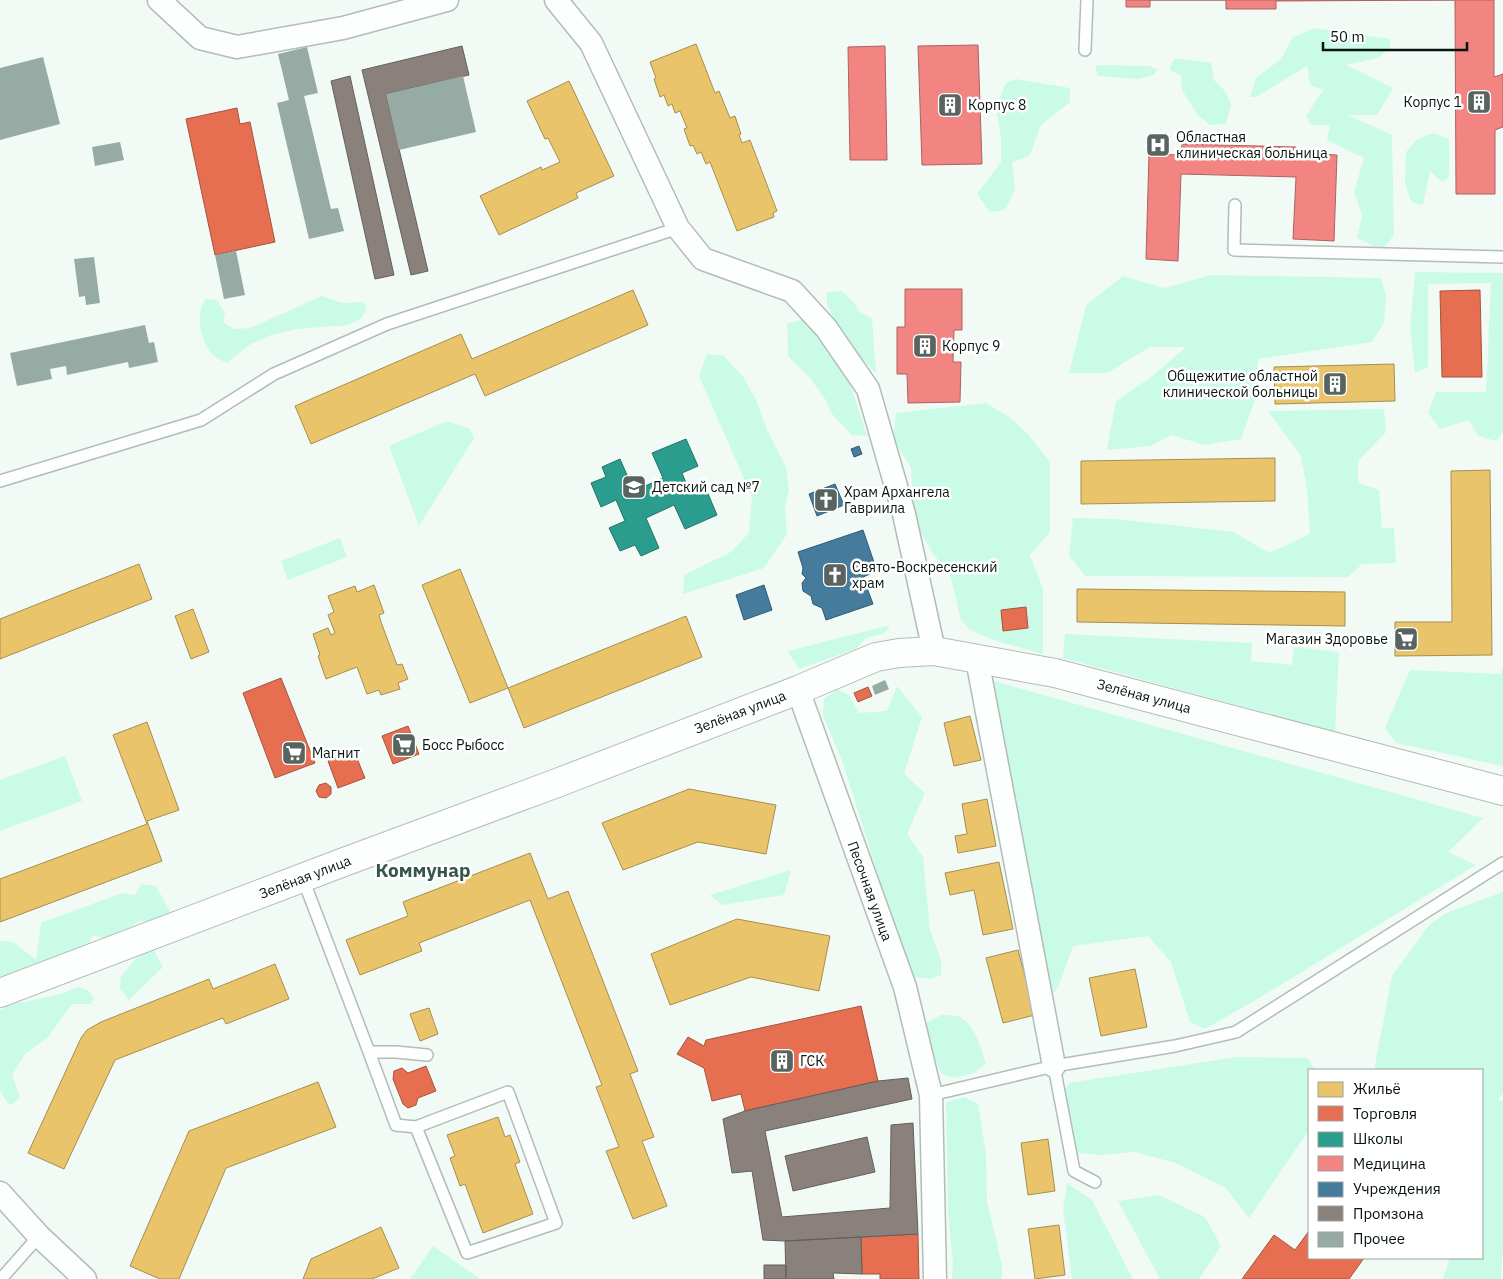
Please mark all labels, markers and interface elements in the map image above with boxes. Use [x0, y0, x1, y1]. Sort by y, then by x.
scale bar [1323, 20, 1467, 52]
text: 50 m [1330, 27, 1365, 46]
building icon: Корпус 1 [1466, 89, 1492, 115]
building icon: Корпус 8 [937, 92, 963, 118]
place label: Корпус 1 [1404, 93, 1462, 111]
place label: Корпус 8 [968, 96, 1026, 114]
place label: Областная клиническая больница [1176, 128, 1328, 162]
hospital icon: Областная клиническая больница [1145, 132, 1171, 158]
building icon: Корпус 9 [912, 333, 938, 359]
place label: Корпус 9 [942, 337, 1000, 355]
place label: Общежитие областной клинической больницы [1163, 367, 1318, 401]
building icon: Общежитие областной клинической больницы [1322, 371, 1348, 397]
school or university icon: Детский сад №7 [621, 474, 647, 500]
place label: Детский сад №7 [652, 478, 760, 496]
place label: Храм Архангела Гавриила [844, 483, 950, 517]
church icon: Храм Архангела Гавриила [813, 487, 839, 513]
place label: Свято-Воскресенский храм [852, 558, 998, 592]
church icon: Свято-Воскресенский храм [822, 562, 848, 588]
supermarket icon: Магазин Здоровье [1393, 626, 1419, 652]
place label: Магазин Здоровье [1266, 630, 1388, 648]
street label: Зелёная улица [1095, 675, 1194, 717]
street label: Зелёная улица [692, 686, 789, 738]
supermarket icon: Босс Рыбосс [391, 732, 417, 758]
place label: Босс Рыбосс [422, 736, 504, 754]
supermarket icon: Магнит [281, 740, 307, 766]
place label: Магнит [312, 744, 360, 762]
street label: Песочная улица [844, 839, 897, 944]
street label: Зелёная улица [257, 851, 354, 903]
district label: Коммунар [375, 858, 471, 882]
building icon: ГСК [769, 1048, 795, 1074]
place label: ГСК [800, 1052, 825, 1070]
legend [1308, 1069, 1483, 1259]
text: Жильё [1353, 1079, 1401, 1098]
text: Торговля [1353, 1104, 1417, 1123]
text: Школы [1353, 1129, 1403, 1148]
text: Медицина [1353, 1154, 1426, 1173]
text: Учреждения [1353, 1179, 1441, 1198]
text: Промзона [1353, 1204, 1424, 1223]
text: Прочее [1353, 1229, 1405, 1248]

